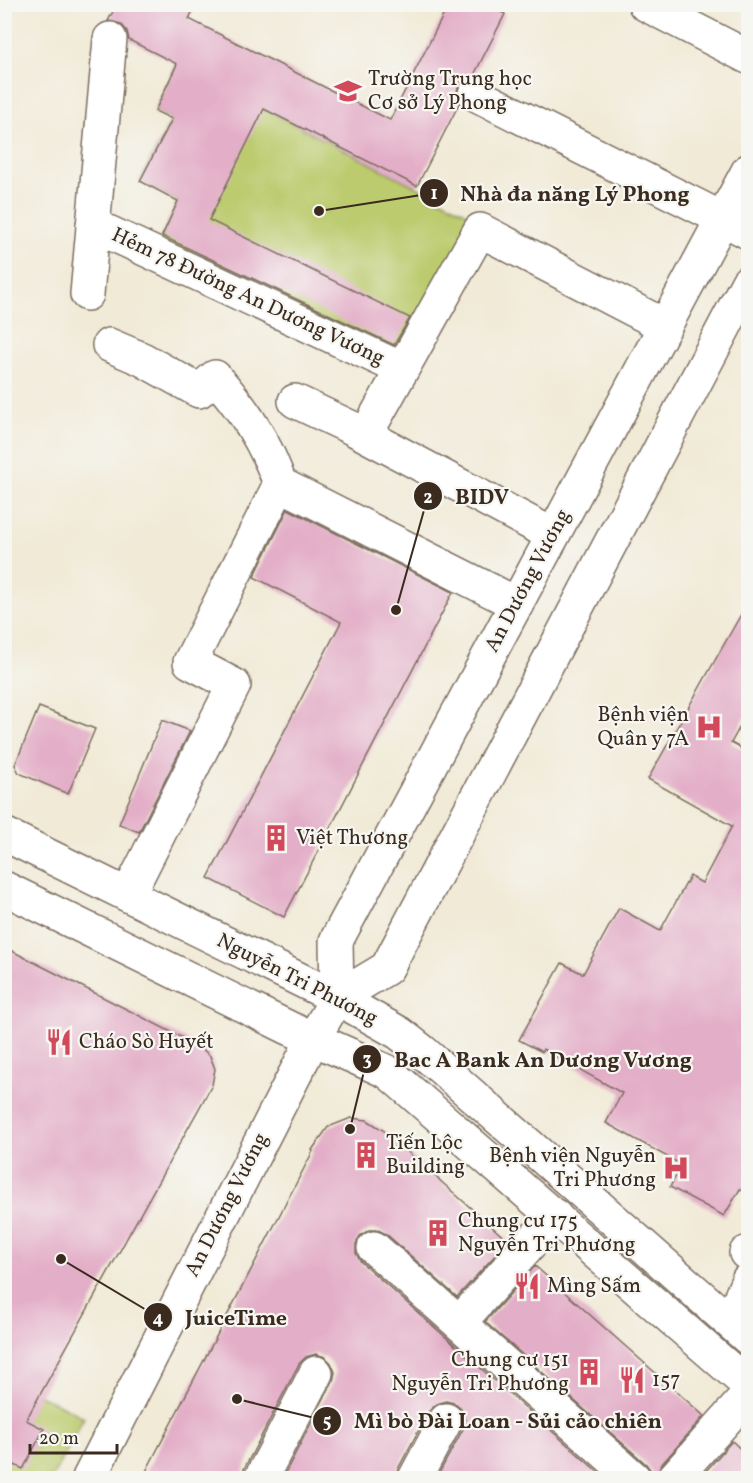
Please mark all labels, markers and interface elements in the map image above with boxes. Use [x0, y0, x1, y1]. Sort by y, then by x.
place label: Trường Trung học Cơ sở Lý Phong [368, 65, 532, 118]
school or university icon: Trường Trung học Cơ sở Lý Phong [333, 76, 363, 106]
callout: Nhà đa năng Lý Phong [419, 173, 702, 213]
text: Nhà đa năng Lý Phong [460, 180, 690, 211]
text: 1 [430, 182, 438, 207]
street label: Hẻm 78 Đường An Dương Vương [107, 221, 389, 373]
callout: BIDV [413, 476, 521, 516]
text: BIDV [455, 483, 509, 514]
text: 2 [423, 486, 433, 511]
street label: An Dương Vương [478, 504, 578, 658]
place label: Bệnh viện Quân y 7A [597, 701, 689, 754]
hospital icon: Bệnh viện Quân y 7A [694, 712, 724, 742]
building icon: Việt Thương [261, 823, 291, 853]
place label: Việt Thương [296, 824, 408, 853]
street label: Nguyễn Tri Phương [211, 927, 383, 1033]
restaurant icon: Cháo Sò Huyết [44, 1027, 74, 1057]
place label: Cháo Sò Huyết [79, 1028, 214, 1057]
callout: Bac A Bank An Dương Vương [352, 1039, 704, 1079]
text: Bac A Bank An Dương Vương [394, 1046, 692, 1077]
text: 3 [362, 1048, 372, 1073]
street label: An Dương Vương [178, 1128, 276, 1282]
place label: Tiến Lộc Building [386, 1129, 465, 1182]
building icon: Tiến Lộc Building [351, 1140, 381, 1170]
place label: Bệnh viện Nguyễn Tri Phương [489, 1142, 656, 1195]
hospital icon: Bệnh viện Nguyễn Tri Phương [661, 1153, 691, 1183]
place label: Chung cư 175 Nguyễn Tri Phương [458, 1207, 636, 1260]
building icon: Chung cư 175 Nguyễn Tri Phương [423, 1218, 453, 1248]
restaurant icon: Mìng Sấm [512, 1271, 542, 1301]
place label: Mìng Sấm [547, 1272, 641, 1301]
callout: JuiceTime [143, 1297, 299, 1337]
text: JuiceTime [184, 1304, 287, 1335]
text: 4 [153, 1307, 164, 1332]
place label: Chung cư 151 Nguyễn Tri Phương [391, 1346, 569, 1399]
building icon: Chung cư 151 Nguyễn Tri Phương [574, 1357, 604, 1387]
restaurant icon: 157 [617, 1365, 647, 1395]
place label: 157 [652, 1366, 680, 1395]
callout: Mì bò Đài Loan - Sủi cảo chiên [312, 1401, 675, 1441]
text: Mì bò Đài Loan - Sủi cảo chiên [354, 1407, 662, 1438]
text: 5 [323, 1410, 331, 1435]
scale bar [30, 1417, 117, 1455]
text: 20 m [39, 1427, 79, 1452]

